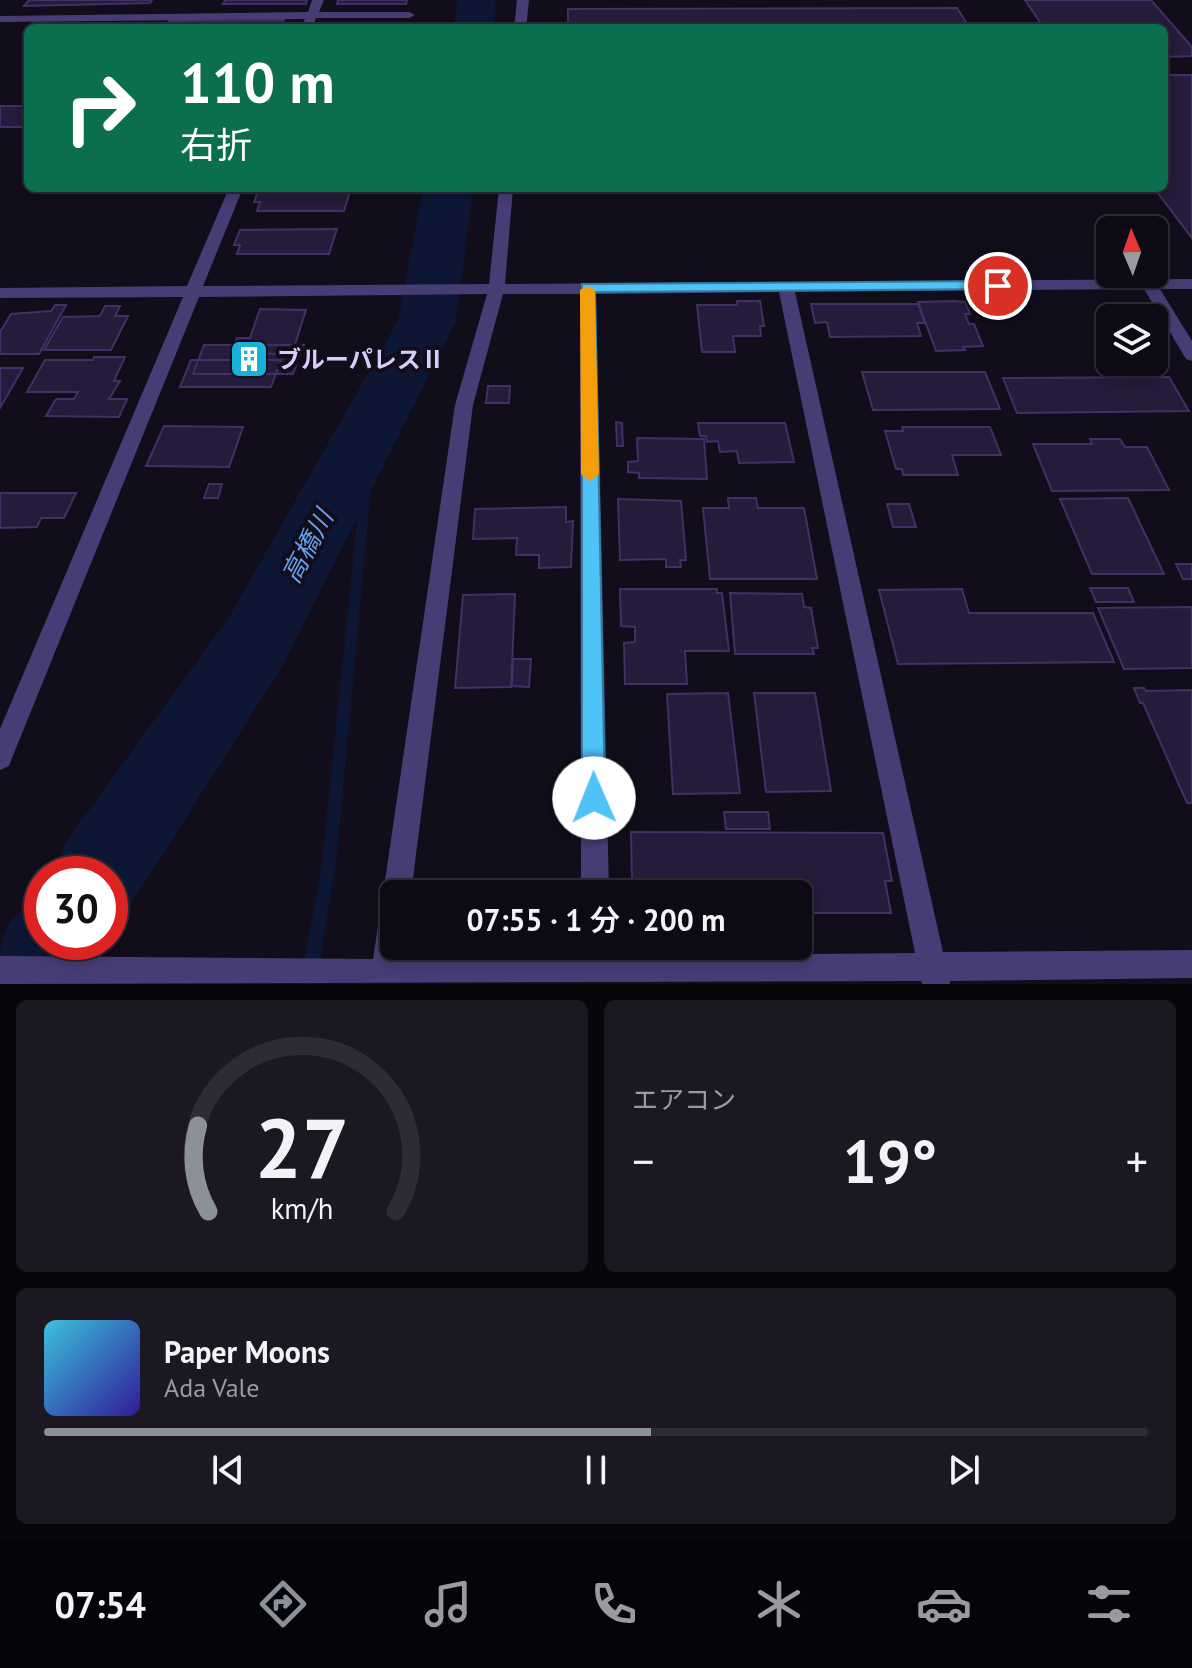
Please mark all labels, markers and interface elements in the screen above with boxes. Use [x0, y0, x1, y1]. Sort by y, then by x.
text: 110 m [180, 46, 335, 118]
icon: right [48, 56, 152, 160]
text: 右折 [180, 121, 252, 168]
north arrow [1096, 216, 1168, 288]
map controls [1096, 216, 1168, 376]
pin [964, 252, 1032, 320]
icon: arrive [976, 264, 1020, 308]
button: layers [1096, 304, 1168, 376]
building icon: ブルーパレスⅡ [228, 338, 270, 380]
place label: ブルーパレスⅡ [277, 344, 445, 375]
water label: 高橋川 [274, 501, 341, 588]
position arrow [552, 756, 636, 840]
speed limit sign: 30 [24, 856, 128, 960]
text: 07:55 · 1 分 · 200 m [466, 900, 726, 939]
text: エアコン [632, 1083, 736, 1116]
text: 27 [255, 1093, 349, 1201]
text: 19° [843, 1122, 937, 1200]
text: − [632, 1132, 654, 1189]
text: + [1126, 1132, 1148, 1189]
text: km/h [271, 1190, 333, 1227]
text: Paper Moons [164, 1332, 330, 1371]
text: Ada Vale [164, 1371, 259, 1404]
icon: previous [206, 1448, 250, 1492]
icon: pause [574, 1448, 618, 1492]
icon: next [942, 1448, 986, 1492]
icon: directions [255, 1576, 311, 1632]
icon: music [420, 1576, 476, 1632]
icon: phone [586, 1576, 642, 1632]
icon: climate [751, 1576, 807, 1632]
icon: car [916, 1576, 972, 1632]
icon: filters [1081, 1576, 1137, 1632]
text: 07:54 [55, 1581, 146, 1628]

